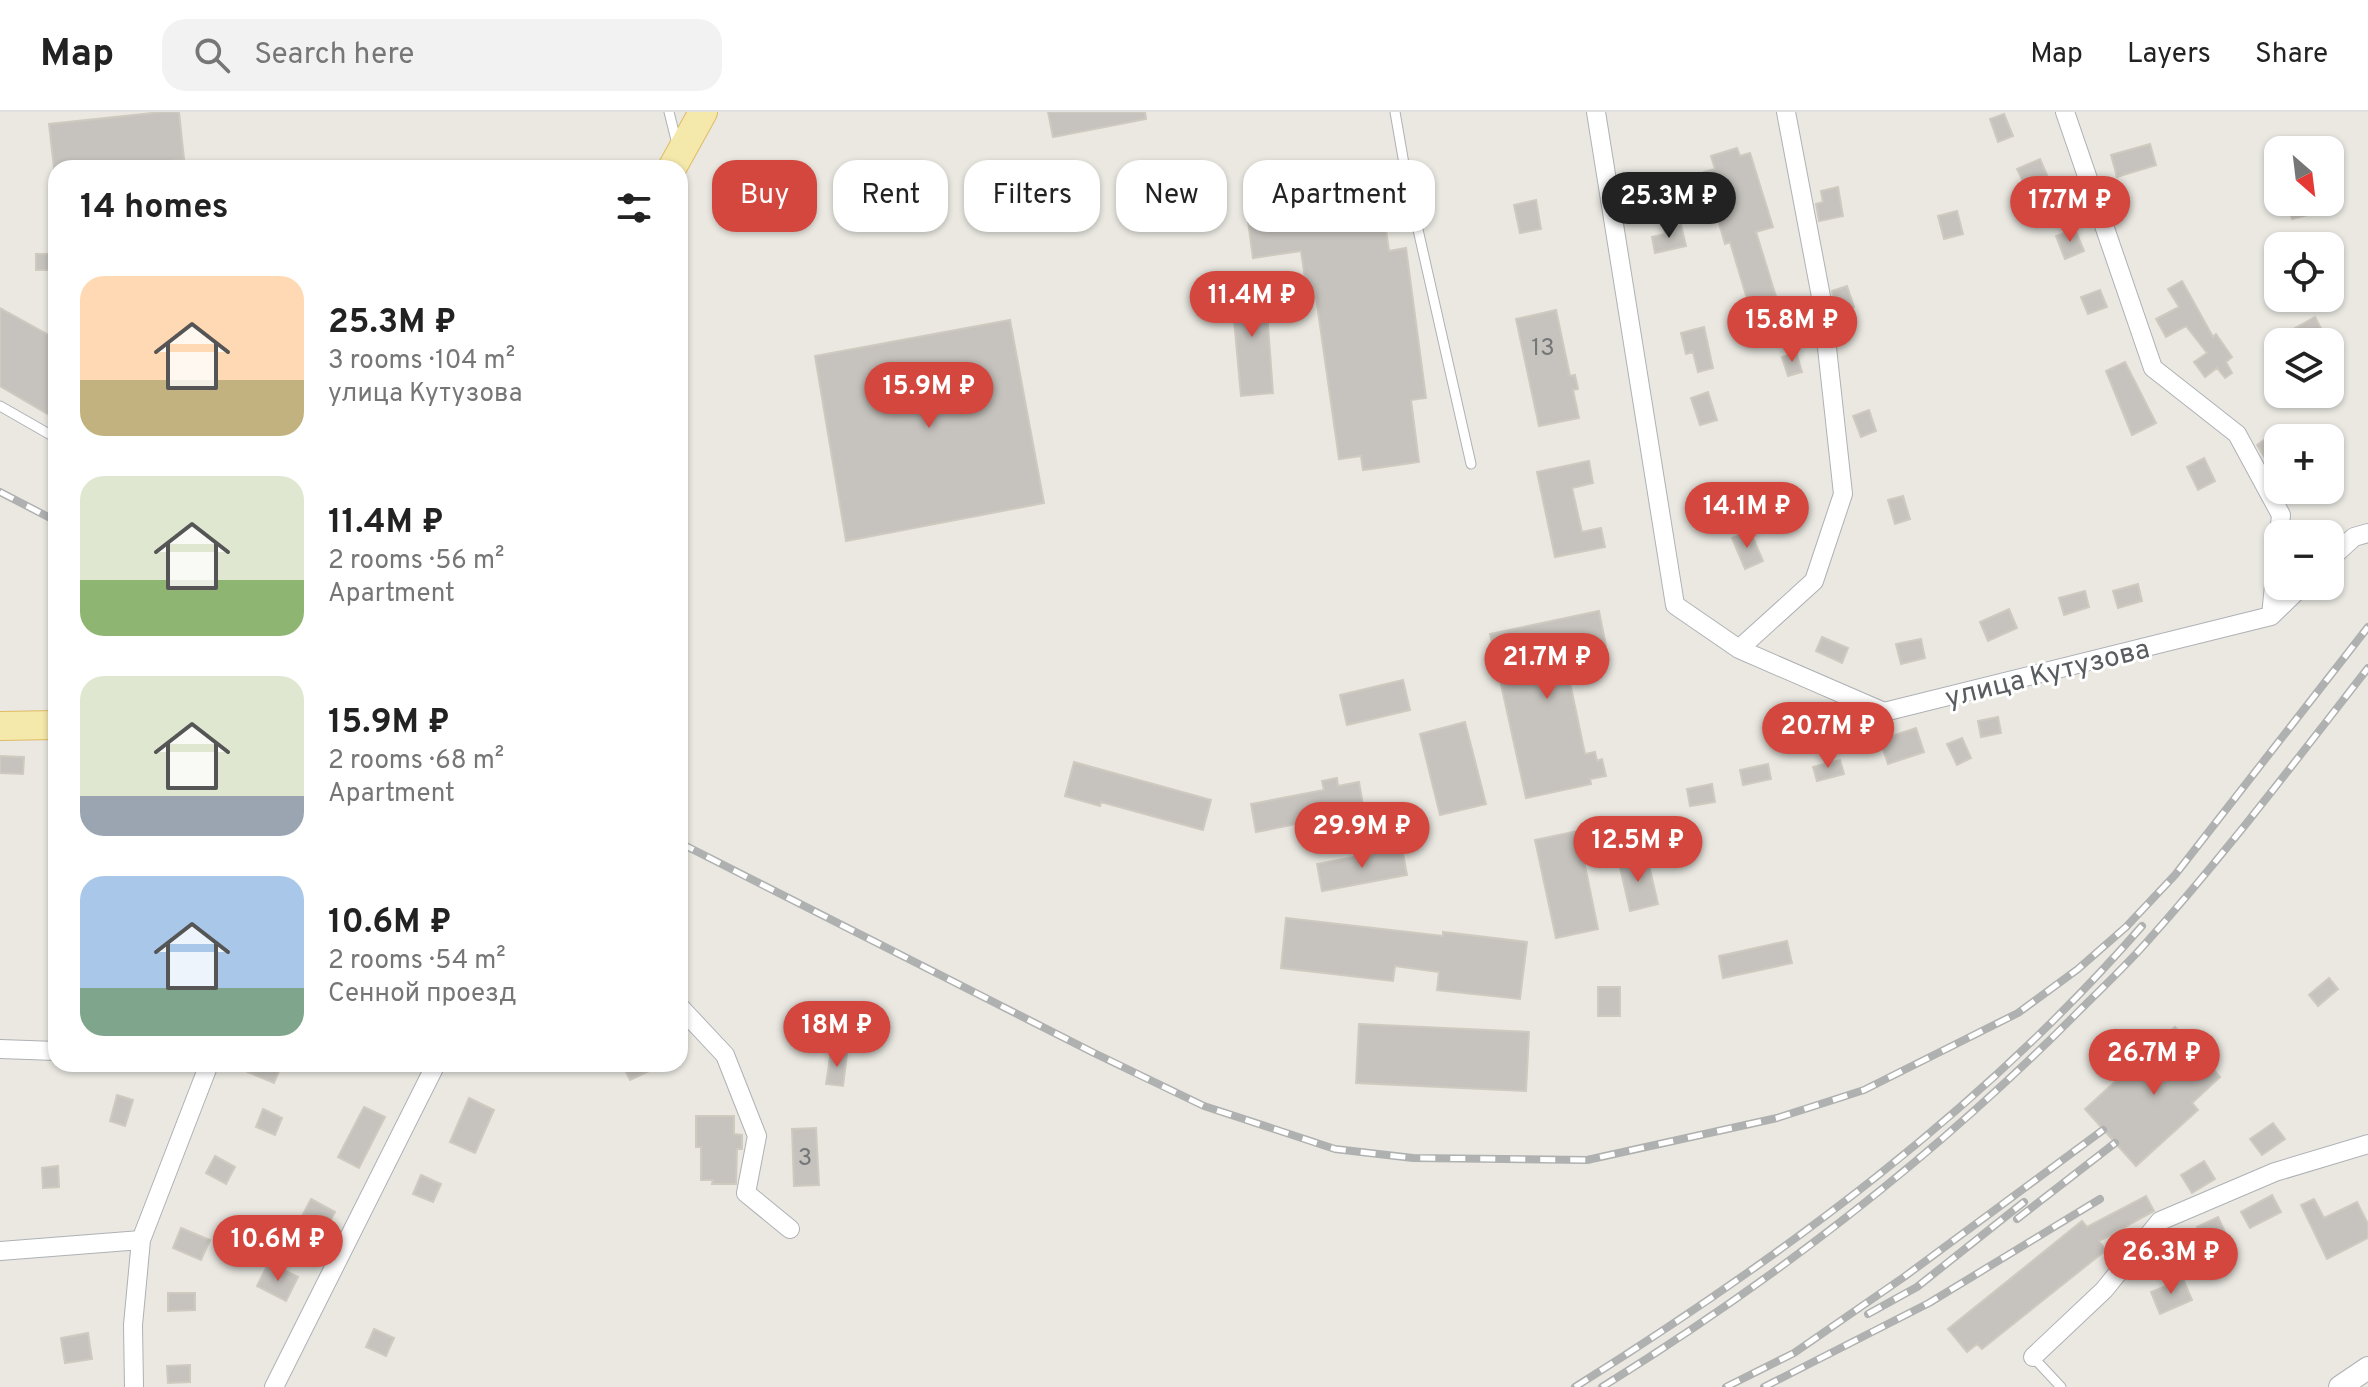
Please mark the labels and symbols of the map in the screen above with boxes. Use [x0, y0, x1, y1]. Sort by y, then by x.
north arrow [2264, 136, 2344, 216]
pin: 25.3M ₽ [1595, 172, 1743, 240]
pin: 17.7M ₽ [1996, 176, 2144, 244]
pin: 11.4M ₽ [1178, 271, 1326, 339]
pin: 15.8M ₽ [1718, 296, 1866, 364]
house number: 13 [1531, 334, 1555, 364]
pin: 15.9M ₽ [855, 362, 1003, 430]
pin: 14.1M ₽ [1673, 482, 1821, 550]
street label: улица Кутузова [1942, 632, 2154, 718]
pin: 21.7M ₽ [1473, 633, 1621, 701]
pin: 20.7M ₽ [1754, 702, 1902, 770]
pin: 29.9M ₽ [1288, 802, 1436, 870]
pin: 12.5M ₽ [1564, 816, 1712, 884]
pin: 18M ₽ [781, 1001, 893, 1069]
pin: 26.7M ₽ [2080, 1029, 2228, 1097]
house number: 3 [798, 1144, 812, 1174]
pin: 10.6M ₽ [204, 1215, 352, 1283]
pin: 26.3M ₽ [2097, 1228, 2245, 1296]

